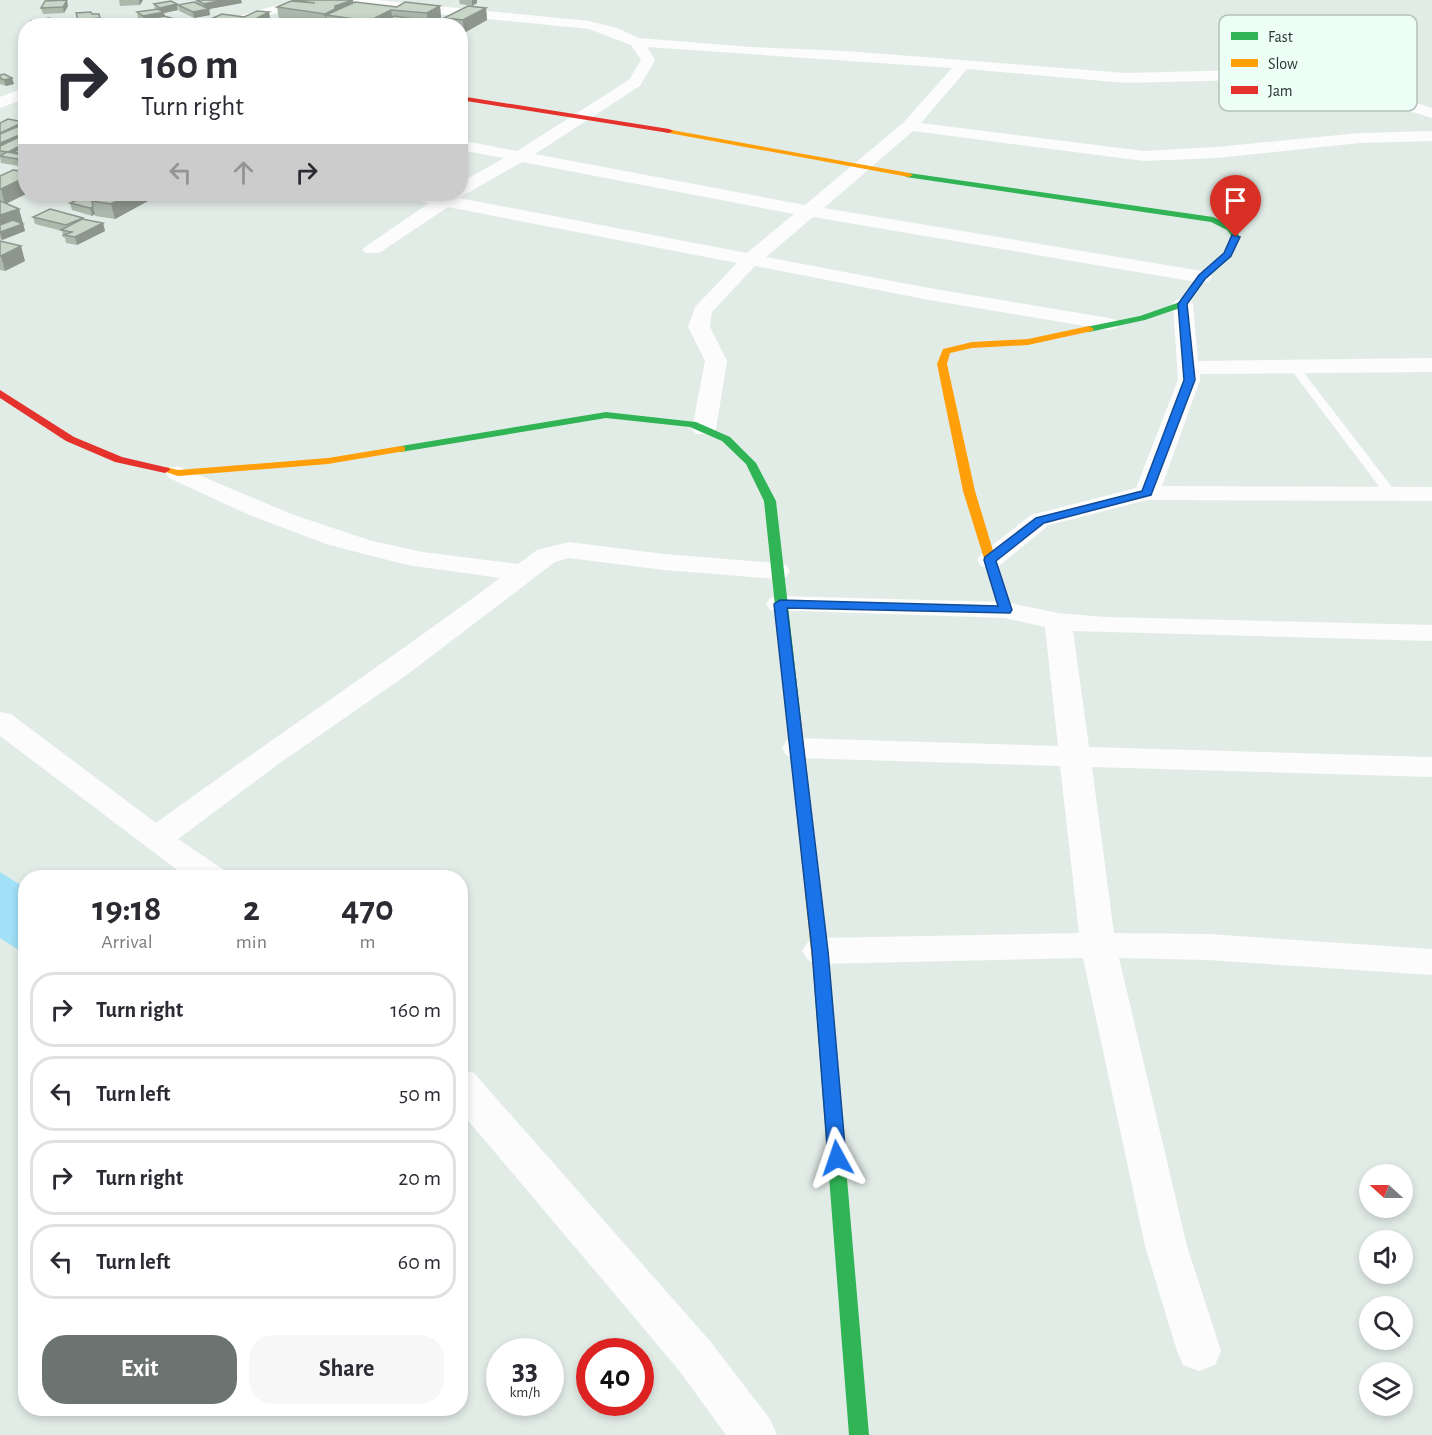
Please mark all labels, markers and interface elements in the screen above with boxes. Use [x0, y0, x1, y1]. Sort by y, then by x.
legend [1219, 15, 1417, 111]
text: Fast [1268, 29, 1293, 45]
icon: right [42, 42, 120, 120]
text: 160 m [141, 44, 239, 86]
text: Slow [1268, 56, 1298, 72]
text: Jam [1268, 83, 1293, 99]
text: Turn right [141, 93, 244, 120]
icon: left [164, 156, 197, 189]
icon: ahead [227, 156, 260, 189]
icon: right [290, 156, 323, 189]
pin [1210, 175, 1261, 237]
icon: arrive [1219, 184, 1252, 217]
text: 19:18 [92, 891, 162, 927]
text: 2 [243, 891, 260, 927]
text: 470 [341, 891, 394, 927]
text: Arrival [101, 932, 153, 952]
text: min [236, 932, 267, 952]
text: m [359, 932, 375, 952]
icon: right [45, 993, 78, 1026]
text: Turn right [96, 999, 183, 1021]
text: 160 m [390, 999, 441, 1021]
icon: left [45, 1077, 78, 1110]
text: Turn left [96, 1083, 170, 1105]
text: 50 m [399, 1083, 441, 1105]
position arrow [805, 1126, 869, 1190]
icon: right [45, 1161, 78, 1194]
north arrow [1359, 1164, 1413, 1218]
map controls [1359, 1164, 1413, 1416]
text: Turn right [96, 1167, 183, 1189]
text: 20 m [398, 1167, 441, 1189]
button: sound [1359, 1230, 1413, 1284]
icon: left [45, 1245, 78, 1278]
text: Turn left [96, 1251, 170, 1273]
text: 60 m [398, 1251, 441, 1273]
button: search [1359, 1296, 1413, 1350]
button: Exit [42, 1335, 237, 1404]
button: Share [249, 1335, 444, 1404]
speed limit sign: 40 [576, 1338, 654, 1416]
text: 33 [512, 1355, 538, 1385]
button: layers [1359, 1362, 1413, 1416]
text: km/h [510, 1385, 540, 1400]

